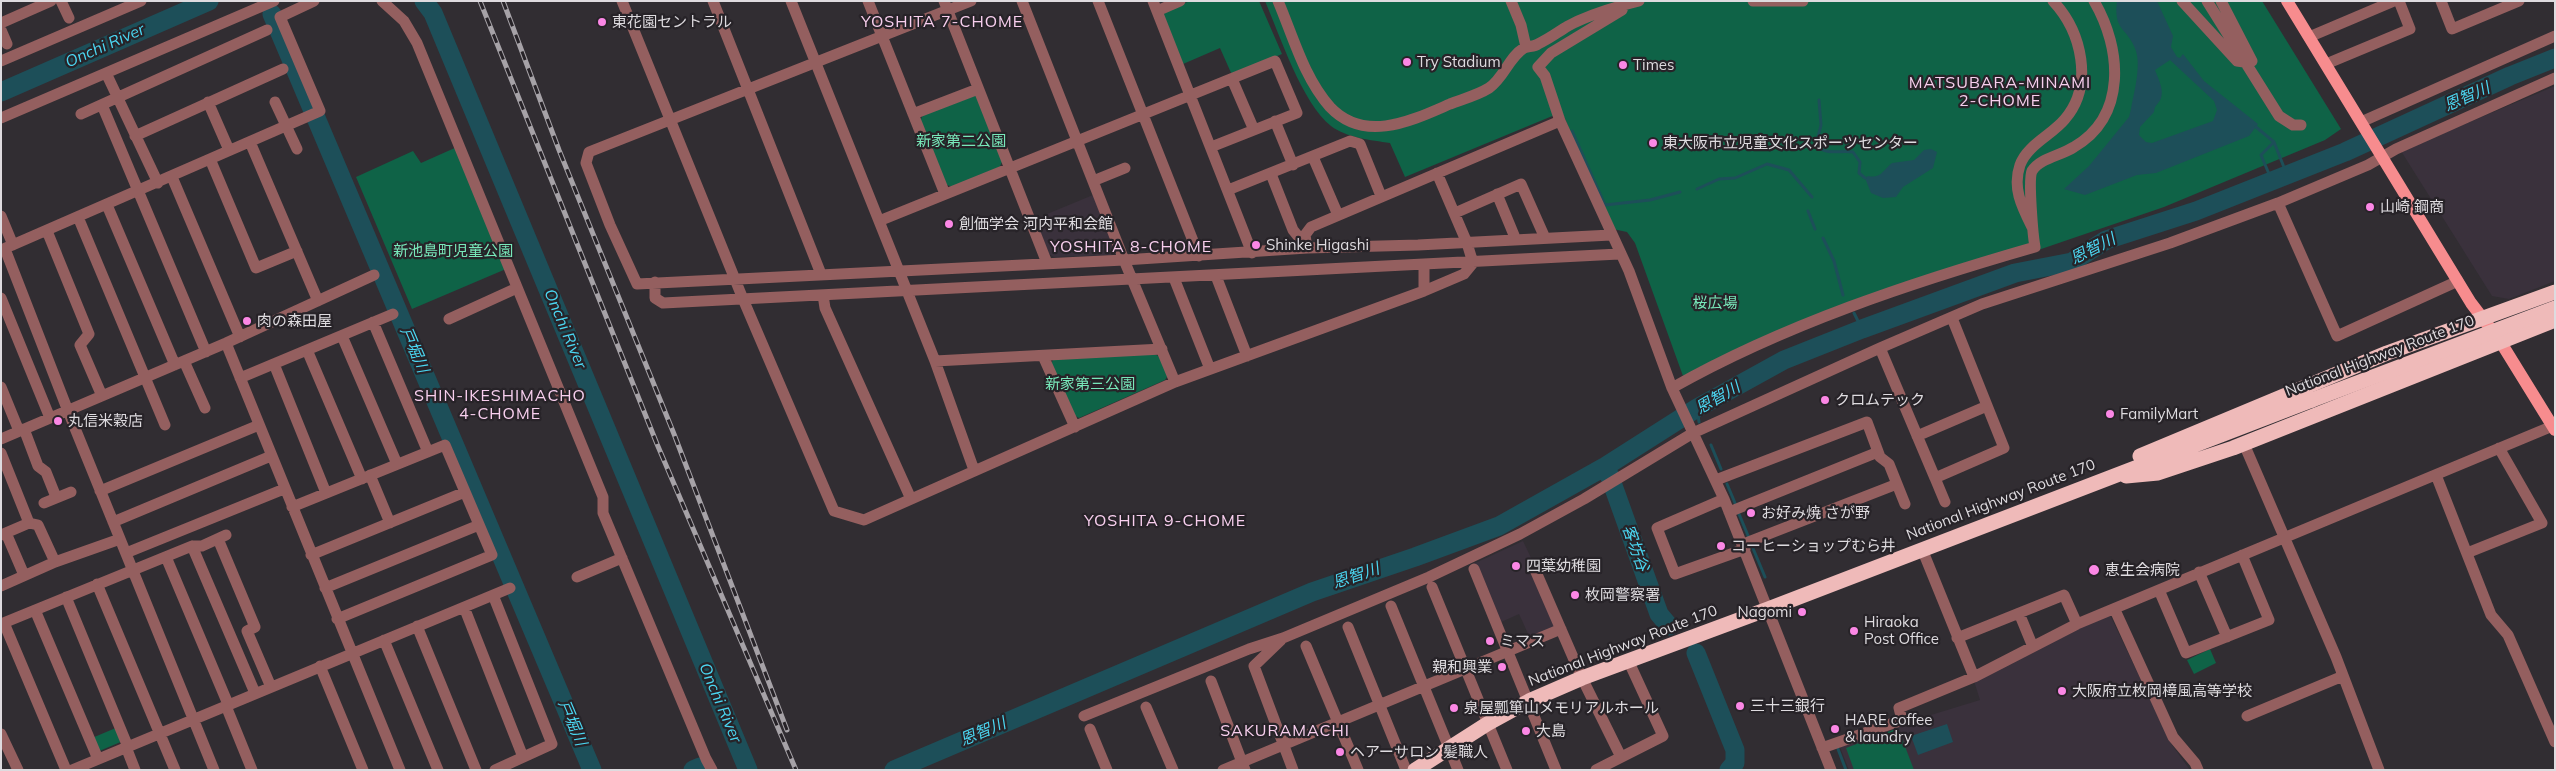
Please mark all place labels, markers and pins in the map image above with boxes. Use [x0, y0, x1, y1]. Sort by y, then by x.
place label: 東花園セントラル [612, 13, 732, 31]
marker: 東花園セントラル [596, 16, 608, 28]
place label: Try Stadium [1417, 53, 1501, 71]
marker: Try Stadium [1401, 56, 1413, 68]
place label: Times [1633, 56, 1674, 74]
marker: Times [1617, 59, 1629, 71]
place label: 東大阪市立児童文化スポーツセンター [1663, 134, 1918, 152]
marker: 東大阪市立児童文化スポーツセンター [1647, 137, 1659, 149]
place label: 山崎 鋼商 [2380, 198, 2444, 216]
marker: 山崎 鋼商 [2364, 201, 2376, 213]
place label: 創価学会 河内平和会館 [959, 215, 1113, 233]
marker: 創価学会 河内平和会館 [943, 218, 955, 230]
place label: Shinke Higashi [1266, 236, 1369, 254]
marker: Shinke Higashi [1250, 239, 1262, 251]
place label: 肉の森田屋 [257, 312, 332, 330]
marker: 肉の森田屋 [241, 315, 253, 327]
place label: クロムテック [1835, 391, 1925, 409]
marker: クロムテック [1819, 394, 1831, 406]
place label: FamilyMart [2120, 405, 2198, 423]
marker: FamilyMart [2104, 408, 2116, 420]
place label: 丸信米穀店 [68, 412, 143, 430]
marker: 丸信米穀店 [52, 415, 64, 427]
place label: お好み焼 さが野 [1761, 504, 1870, 522]
marker: お好み焼 さが野 [1745, 507, 1757, 519]
place label: コーヒーショップむら井 [1731, 537, 1896, 555]
marker: コーヒーショップむら井 [1715, 540, 1727, 552]
place label: 四葉幼稚園 [1526, 557, 1601, 575]
marker: 四葉幼稚園 [1510, 560, 1522, 572]
place label: 恵生会病院 [2105, 561, 2180, 579]
marker: 恵生会病院 [2087, 563, 2101, 577]
place label: 枚岡警察署 [1585, 586, 1660, 604]
marker: 枚岡警察署 [1569, 589, 1581, 601]
place label: Nagomi [1737, 603, 1792, 621]
marker: Nagomi [1796, 606, 1808, 618]
place label: Hiraoka Post Office [1864, 613, 1939, 648]
marker: Hiraoka Post Office [1848, 625, 1860, 637]
place label: ミマス [1500, 632, 1545, 650]
marker: ミマス [1484, 635, 1496, 647]
place label: 親和興業 [1432, 658, 1492, 676]
marker: 親和興業 [1496, 661, 1508, 673]
place label: 大阪府立枚岡樟風高等学校 [2072, 682, 2252, 700]
marker: 大阪府立枚岡樟風高等学校 [2056, 685, 2068, 697]
place label: 三十三銀行 [1750, 697, 1825, 715]
place label: 泉屋瓢箪山メモリアルホール [1464, 699, 1659, 717]
marker: 三十三銀行 [1734, 700, 1746, 712]
marker: 泉屋瓢箪山メモリアルホール [1448, 702, 1460, 714]
place label: HARE coffee & laundry [1845, 711, 1932, 746]
place label: 大島 [1536, 722, 1566, 740]
marker: HARE coffee & laundry [1829, 723, 1841, 735]
marker: 大島 [1520, 725, 1532, 737]
place label: ヘアーサロン 髪職人 [1350, 743, 1488, 761]
marker: ヘアーサロン 髪職人 [1334, 746, 1346, 758]

